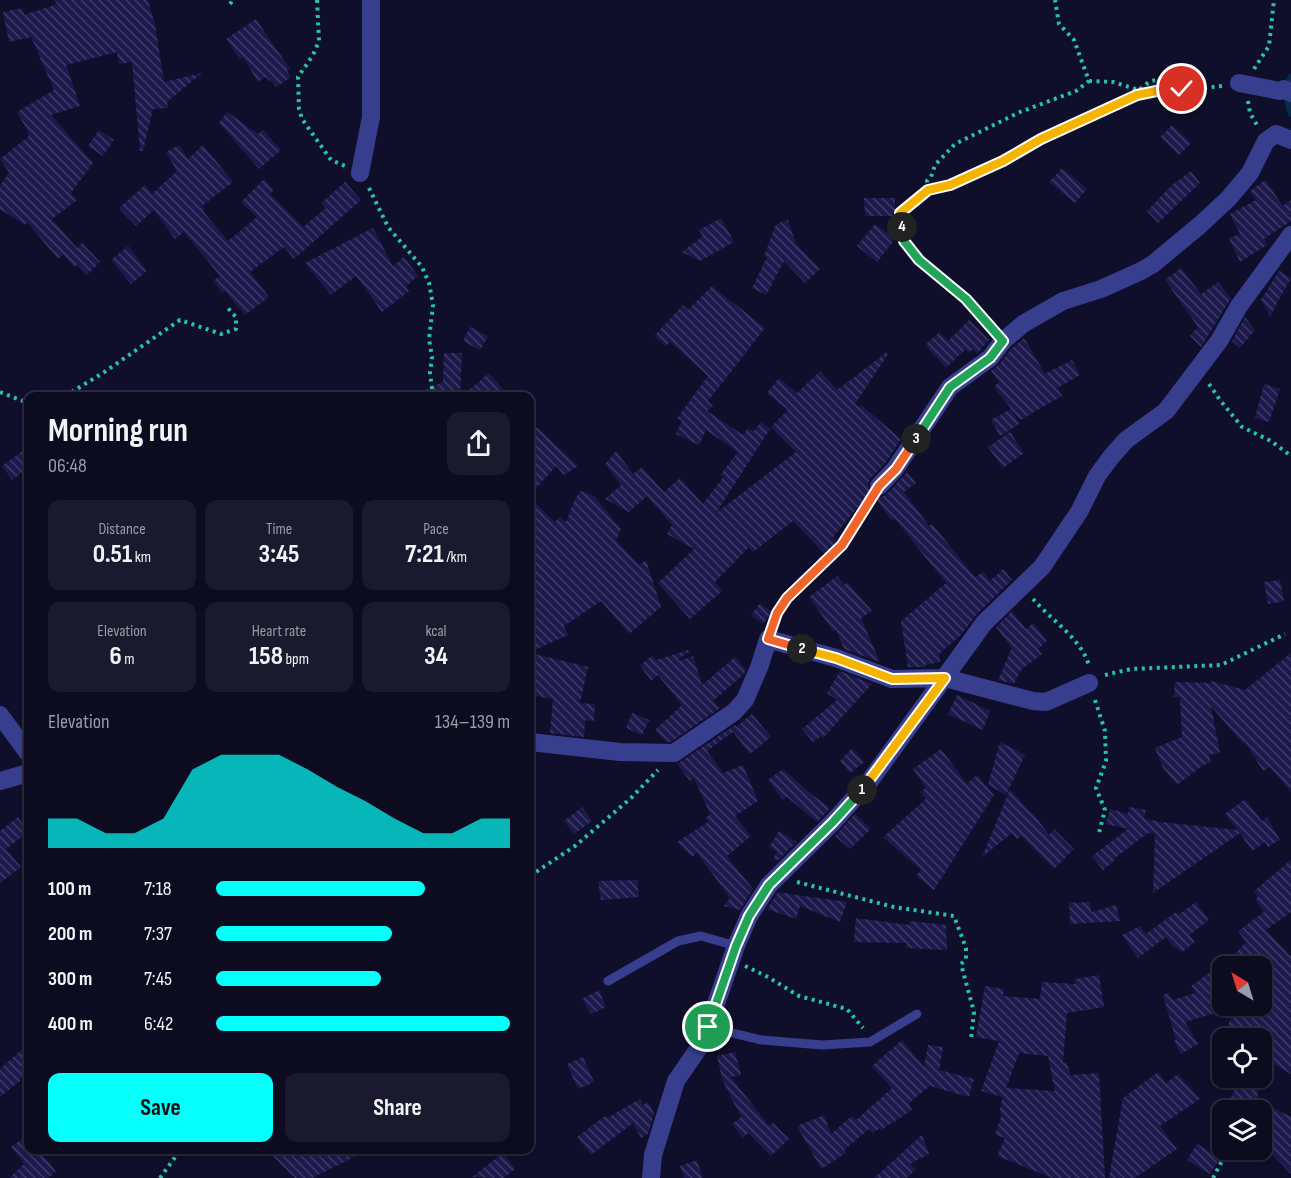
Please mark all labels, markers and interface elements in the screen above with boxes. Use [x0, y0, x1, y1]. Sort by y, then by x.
pin [1156, 63, 1207, 114]
icon: check [1165, 72, 1198, 105]
pin: 4 [887, 212, 917, 242]
text: 4 [898, 217, 906, 236]
text: Morning run [48, 411, 188, 451]
button: share [447, 412, 510, 475]
pin: 3 [901, 424, 931, 454]
text: 3 [912, 429, 920, 448]
text: 06:48 [48, 454, 87, 478]
text: Distance [98, 520, 146, 539]
text: Time [266, 520, 292, 539]
text: Pace [423, 520, 449, 539]
text: 0.51 [93, 539, 132, 570]
text: 3:45 [259, 539, 300, 570]
text: 7:21 [405, 539, 444, 570]
text: km [132, 548, 151, 567]
text: /km [444, 548, 467, 567]
text: Elevation [97, 622, 147, 641]
text: Heart rate [252, 622, 306, 641]
text: kcal [425, 622, 447, 641]
pin: 2 [787, 634, 817, 664]
text: 2 [798, 639, 806, 658]
text: 6 [109, 641, 122, 672]
text: 158 [249, 641, 283, 672]
text: 34 [424, 641, 448, 672]
text: m [122, 650, 135, 669]
text: bpm [283, 650, 309, 669]
text: Elevation [48, 710, 110, 734]
text: 134–139 m [435, 710, 510, 734]
pin: 1 [847, 775, 877, 805]
text: 1 [859, 780, 865, 799]
text: 100 m [48, 877, 91, 901]
text: 7:18 [144, 877, 171, 901]
text: 200 m [48, 922, 92, 946]
text: 7:37 [144, 922, 172, 946]
north arrow [1212, 956, 1272, 1016]
map controls [1212, 956, 1272, 1160]
text: 300 m [48, 967, 92, 991]
text: 7:45 [144, 967, 172, 991]
pin [682, 1001, 733, 1052]
icon: arrive [691, 1010, 724, 1043]
text: 400 m [48, 1012, 93, 1036]
text: 6:42 [144, 1012, 173, 1036]
button: locate [1212, 1028, 1272, 1088]
button: Save [48, 1073, 273, 1142]
button: Share [285, 1073, 510, 1142]
button: layers [1212, 1100, 1272, 1160]

